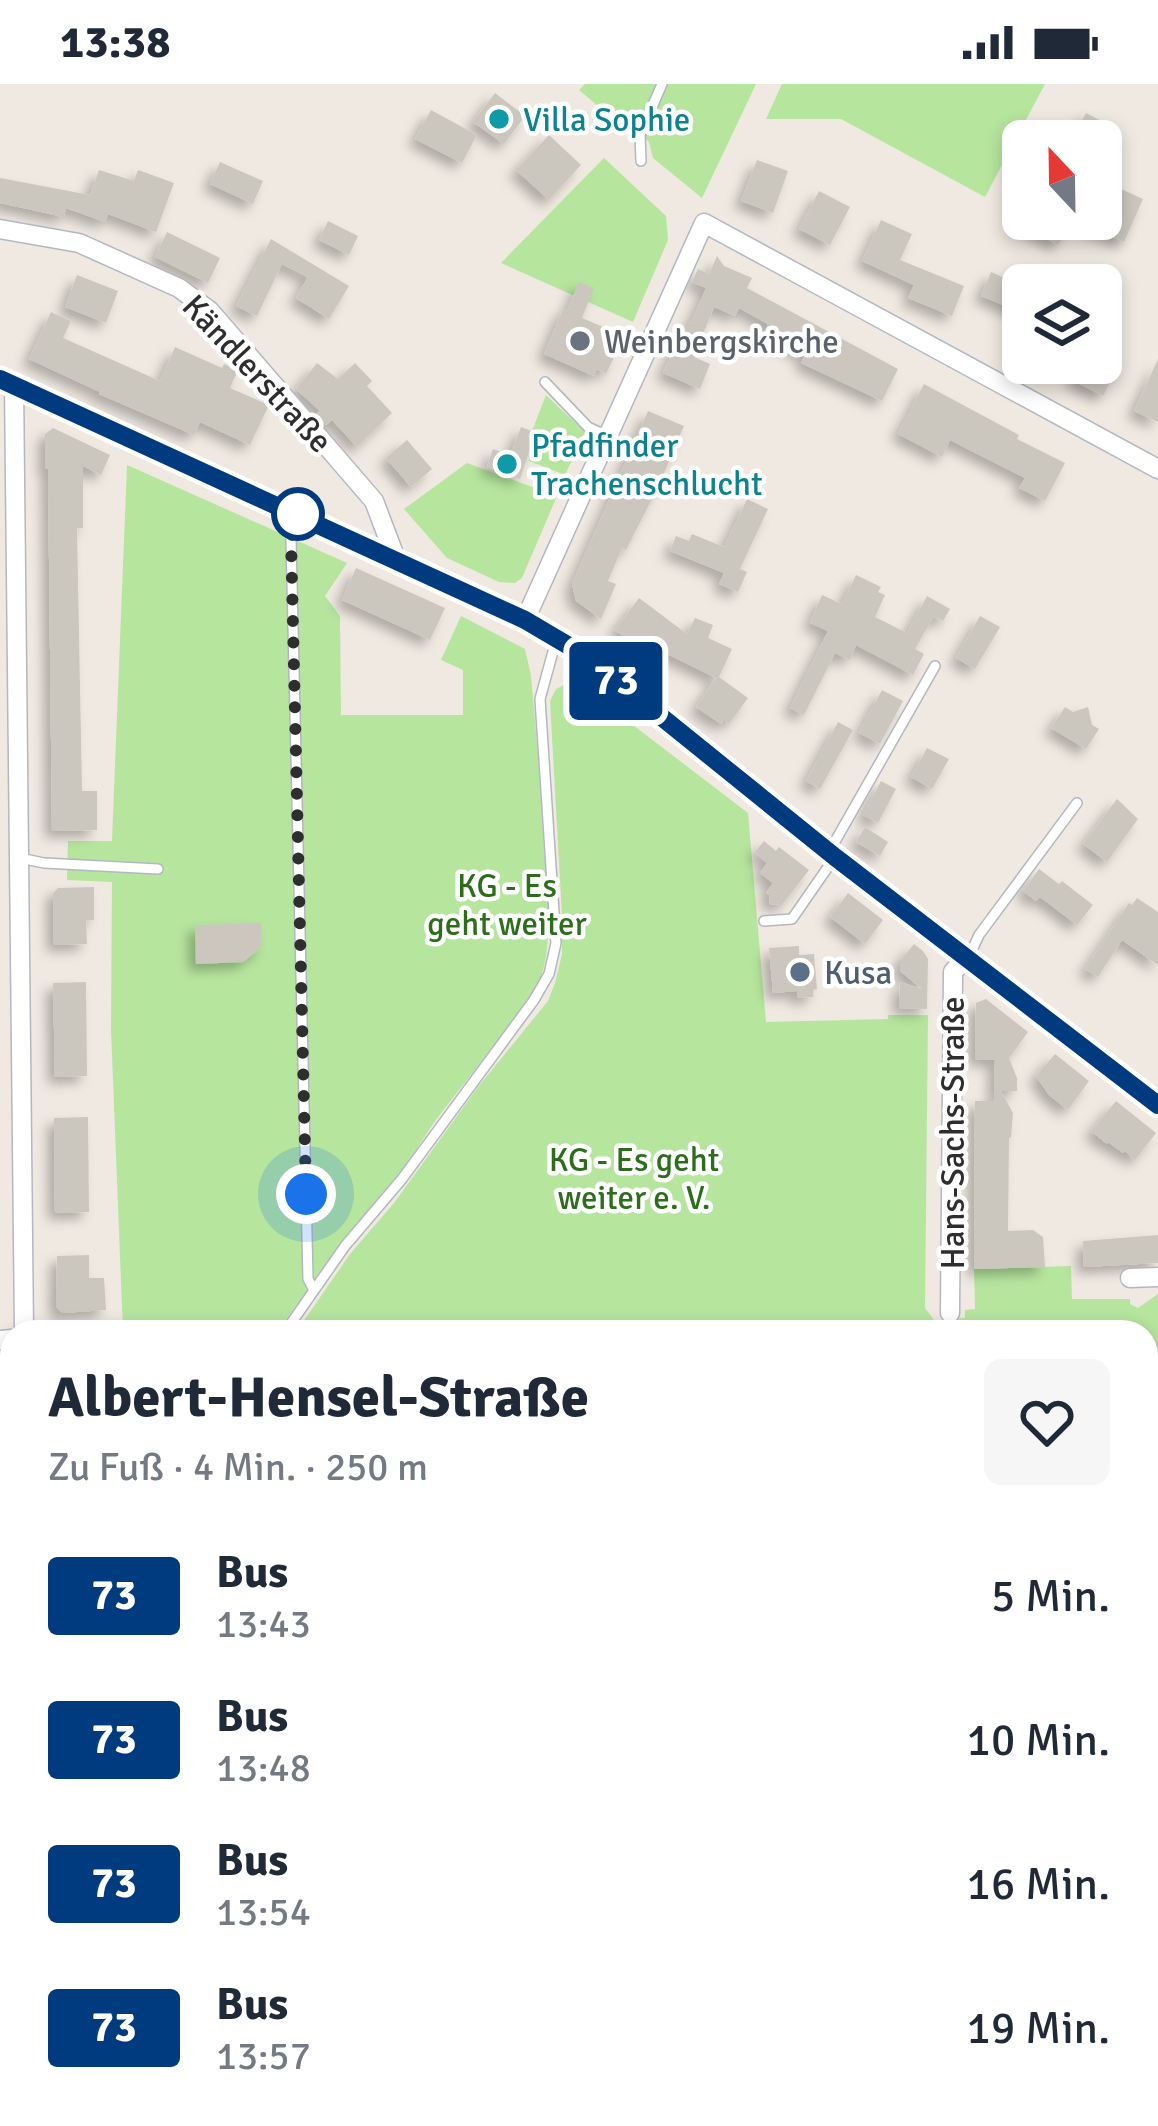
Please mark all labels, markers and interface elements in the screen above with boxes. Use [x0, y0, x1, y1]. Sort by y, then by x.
text: 13:38 [60, 15, 170, 70]
place label: Villa Sophie [523, 100, 690, 141]
marker: Villa Sophie [486, 106, 512, 132]
north arrow [1002, 120, 1122, 240]
map controls [1002, 120, 1122, 384]
button: layers [1002, 264, 1122, 384]
street label: Kändlerstraße [173, 286, 341, 462]
place label: Weinbergskirche [604, 322, 839, 363]
marker: Weinbergskirche [567, 328, 593, 354]
place label: Pfadfinder Trachenschlucht [531, 426, 763, 505]
marker: Pfadfinder Trachenschlucht [494, 451, 520, 477]
unlabelled marker [273, 489, 323, 539]
line badge: 73 [562, 642, 670, 720]
text: 73 [593, 655, 639, 706]
park label: KG - Es geht weiter [427, 866, 587, 945]
place label: Kusa [824, 953, 892, 994]
marker: Kusa [787, 959, 813, 985]
street label: Hans-Sachs-Straße [933, 996, 974, 1270]
park label: KG - Es geht weiter e. V. [549, 1140, 719, 1219]
your location [276, 1164, 336, 1224]
button: heart [984, 1359, 1110, 1485]
text: Albert-Hensel-Straße [48, 1362, 589, 1433]
text: Zu Fuß · 4 Min. · 250 m [48, 1443, 428, 1491]
text: Bus [216, 1545, 288, 1600]
text: 5 Min. [991, 1569, 1110, 1624]
text: 73 [91, 1570, 137, 1621]
text: 13:43 [216, 1600, 311, 1648]
text: Bus [216, 1689, 288, 1744]
text: 10 Min. [967, 1713, 1110, 1768]
text: 73 [91, 1714, 137, 1765]
text: 13:48 [216, 1744, 311, 1792]
text: Bus [216, 1833, 288, 1888]
text: 16 Min. [967, 1857, 1110, 1912]
text: 73 [91, 1858, 137, 1909]
text: 13:54 [216, 1888, 311, 1936]
text: Bus [216, 1977, 288, 2032]
text: 19 Min. [967, 2001, 1110, 2056]
text: 73 [91, 2002, 137, 2053]
text: 13:57 [216, 2032, 311, 2080]

